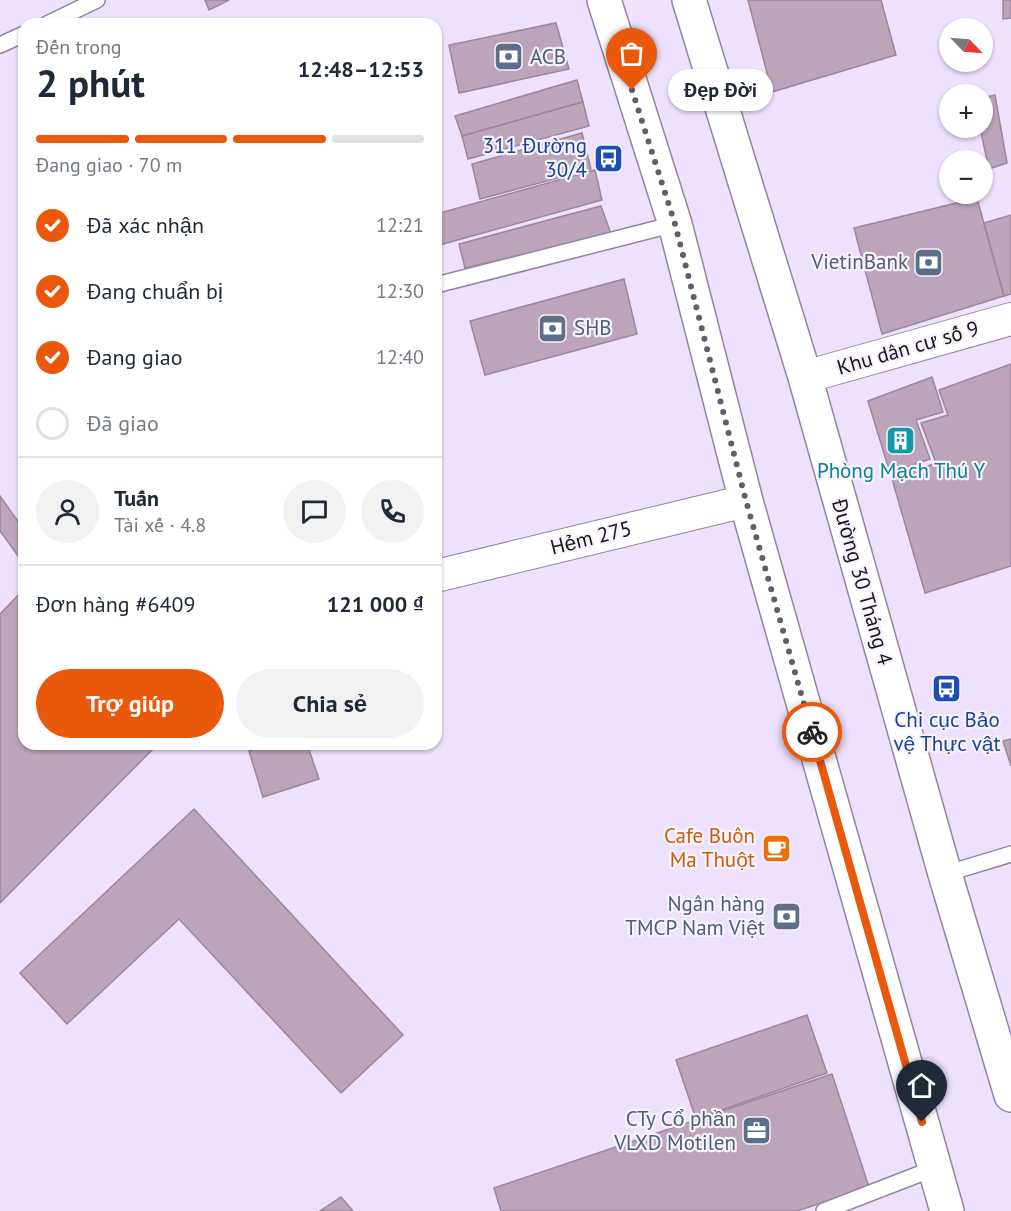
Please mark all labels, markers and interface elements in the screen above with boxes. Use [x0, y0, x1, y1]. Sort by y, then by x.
north arrow [939, 18, 993, 72]
map controls [939, 18, 993, 204]
pin [606, 28, 657, 90]
text: Đến trong [36, 34, 122, 60]
icon: bag [615, 37, 648, 70]
bank icon: ACB [493, 41, 525, 73]
place label: ACB [530, 43, 566, 70]
text: 12:48–12:53 [298, 55, 424, 83]
text: 2 phút [36, 57, 145, 108]
callout: Đẹp Đời [668, 69, 773, 111]
text: Đẹp Đời [684, 77, 757, 103]
button: + [939, 84, 993, 138]
place label: 311 Đường 30/4 [483, 132, 587, 183]
bus stop icon: 311 Đường 30/4 [592, 142, 624, 174]
button: − [939, 150, 993, 204]
text: Đang giao · 70 m [36, 152, 182, 178]
icon: check [36, 209, 69, 242]
text: Đã xác nhận [87, 211, 204, 239]
text: 12:21 [376, 212, 424, 238]
bank icon: VietinBank [913, 246, 945, 278]
place label: VietinBank [810, 248, 908, 275]
icon: check [36, 275, 69, 308]
text: Đang chuẩn bị [87, 277, 223, 305]
text: 12:30 [376, 278, 424, 304]
bank icon: SHB [537, 312, 569, 344]
place label: SHB [574, 314, 612, 341]
street label: Khu dân cư số 9 [834, 314, 982, 381]
icon: check [36, 341, 69, 374]
text: Đang giao [87, 343, 183, 371]
text: 12:40 [376, 344, 424, 370]
text: Đã giao [87, 409, 159, 437]
building icon: Phòng Mạch Thú Y [885, 424, 917, 456]
place label: Phòng Mạch Thú Y [817, 457, 985, 484]
button: person [36, 480, 99, 543]
button: chat [283, 480, 346, 543]
button: phone [361, 480, 424, 543]
text: Tuấn [114, 484, 159, 512]
street label: Đường 30 Tháng 4 [826, 495, 899, 668]
text: Tài xế · 4.8 [114, 512, 206, 538]
street label: Hẻm 275 [547, 514, 634, 561]
text: Đơn hàng #6409 [36, 590, 195, 618]
text: 121 000 ₫ [327, 590, 424, 618]
button: Trợ giúp [36, 669, 224, 738]
button: Chia sẻ [236, 669, 424, 738]
bus stop icon: Chi cục Bảo vệ Thực vật [931, 673, 963, 705]
courier [782, 702, 842, 762]
place label: Chi cục Bảo vệ Thực vật [893, 706, 1001, 757]
icon: bike [796, 716, 829, 749]
place label: Cafe Buôn Ma Thuột [664, 822, 755, 873]
cafe icon: Cafe Buôn Ma Thuột [760, 832, 792, 864]
place label: Ngân hàng TMCP Nam Việt [625, 890, 765, 941]
bank icon: Ngân hàng TMCP Nam Việt [770, 900, 802, 932]
pin [896, 1060, 947, 1122]
icon: home [905, 1069, 938, 1102]
place label: CTy Cổ phần VLXD Motilen [613, 1105, 736, 1156]
office icon: CTy Cổ phần VLXD Motilen [741, 1115, 773, 1147]

